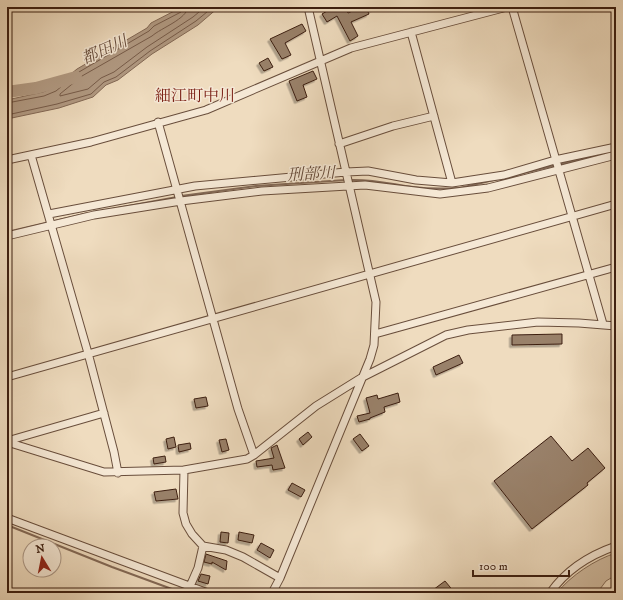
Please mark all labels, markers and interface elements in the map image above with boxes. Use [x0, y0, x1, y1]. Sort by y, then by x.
water label: 都田川 [78, 30, 132, 69]
district label: 細江町中川 [155, 86, 235, 106]
water label: 刑部川 [287, 163, 338, 185]
north arrow [22, 538, 62, 578]
text: N [35, 541, 46, 557]
scale bar [473, 552, 569, 578]
text: 100 m [479, 559, 508, 574]

